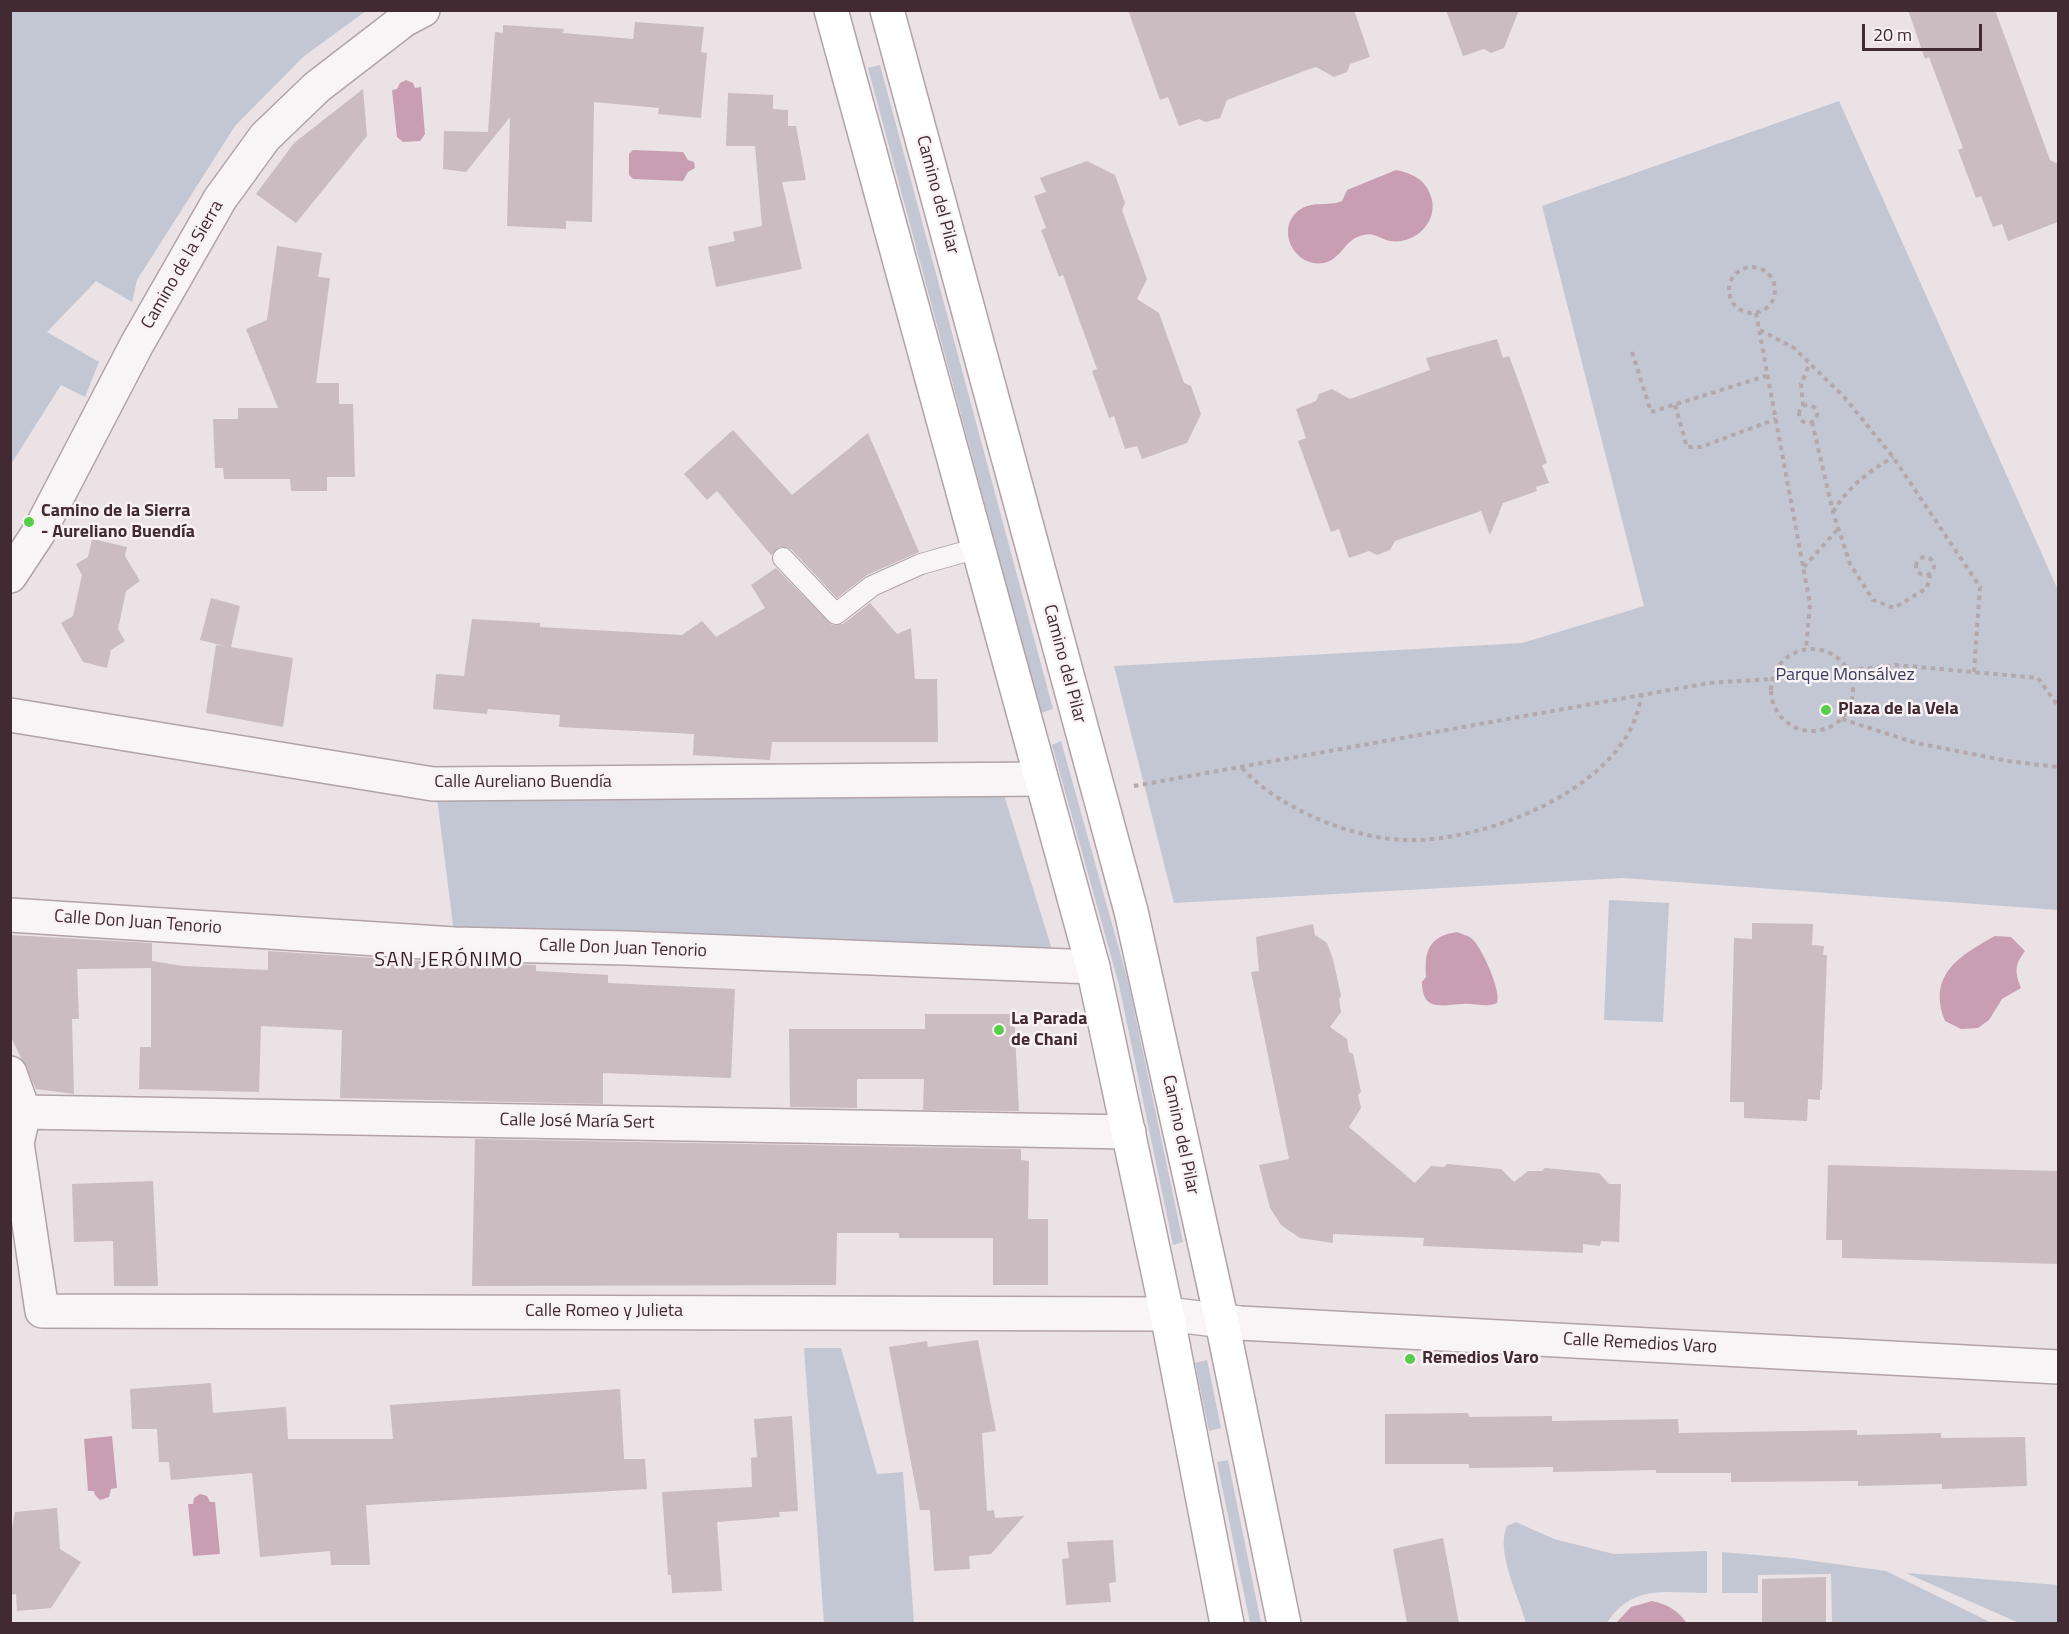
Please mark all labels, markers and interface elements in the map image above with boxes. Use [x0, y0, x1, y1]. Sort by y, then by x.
scale bar [1865, 12, 1985, 50]
text: 20 m [1873, 21, 1912, 48]
street label: Camino del Pilar [911, 133, 963, 257]
street label: Camino de la Sierra [137, 197, 229, 333]
place label: Camino de la Sierra - Aureliano Buendía [41, 501, 195, 544]
marker: Camino de la Sierra - Aureliano Buendía [22, 515, 36, 529]
street label: Camino del Pilar [1038, 602, 1090, 726]
park label: Parque Monsálvez [1775, 665, 1915, 687]
place label: Plaza de la Vela [1838, 699, 1959, 721]
marker: Plaza de la Vela [1819, 703, 1833, 717]
street label: Calle Aureliano Buendía [434, 772, 612, 794]
street label: Calle Don Juan Tenorio [53, 906, 223, 940]
street label: Calle Don Juan Tenorio [539, 935, 707, 963]
district label: SAN JERÓNIMO [374, 949, 524, 973]
place label: La Parada de Chani [1011, 1009, 1087, 1052]
marker: La Parada de Chani [992, 1023, 1006, 1037]
street label: Camino del Pilar [1157, 1073, 1203, 1197]
street label: Calle José María Sert [499, 1110, 655, 1134]
street label: Calle Romeo y Julieta [525, 1301, 683, 1323]
street label: Calle Remedios Varo [1562, 1329, 1718, 1359]
place label: Remedios Varo [1422, 1348, 1539, 1370]
marker: Remedios Varo [1403, 1352, 1417, 1366]

